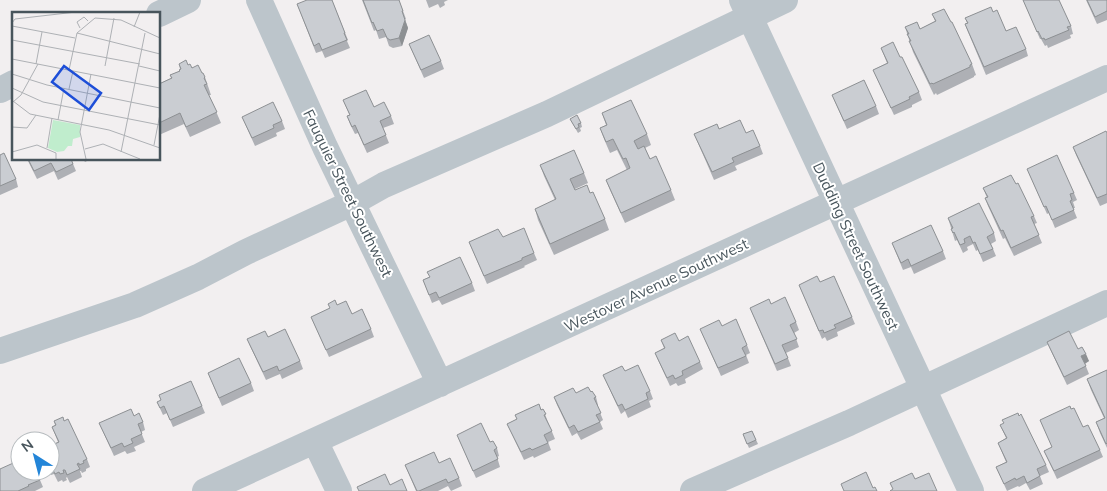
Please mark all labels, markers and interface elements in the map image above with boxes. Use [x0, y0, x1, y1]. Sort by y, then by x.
inset map [12, 12, 160, 160]
street label: Fauquier Street Southwest [299, 106, 397, 280]
street label: Dudding Street Southwest [809, 159, 903, 333]
street label: Westover Avenue Southwest [561, 234, 751, 336]
north arrow [10, 431, 60, 481]
text: N [18, 435, 37, 456]

